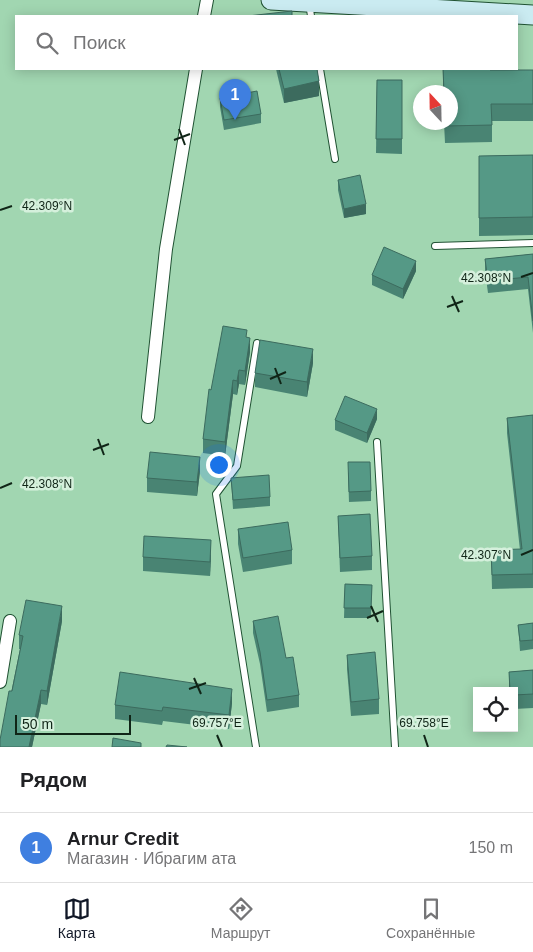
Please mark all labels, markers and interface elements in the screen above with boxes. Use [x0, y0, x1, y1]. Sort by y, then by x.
search box [15, 15, 518, 70]
icon: search [33, 29, 61, 57]
text: Поиск [73, 32, 126, 53]
pin: 1 [219, 79, 251, 120]
north arrow [413, 85, 458, 130]
text: 42.309°N [22, 199, 72, 213]
text: 42.308°N [461, 271, 511, 285]
your location [206, 452, 232, 478]
text: 42.308°N [22, 477, 72, 491]
text: 42.307°N [461, 548, 511, 562]
map controls [473, 687, 518, 732]
button: locate [473, 687, 518, 732]
scale bar [15, 712, 131, 735]
text: 50 m [22, 716, 53, 732]
text: 69.757°E [192, 716, 242, 730]
text: 69.758°E [399, 716, 449, 730]
text: Рядом [20, 768, 87, 791]
text: Arnur Credit [67, 828, 179, 849]
text: 1 [32, 839, 40, 856]
text: 150 m [469, 839, 513, 856]
text: Магазин · Ибрагим ата [67, 850, 236, 867]
tab: Карта [58, 895, 95, 941]
tab: Маршрут [211, 895, 270, 941]
tab: Сохранённые [386, 895, 475, 941]

